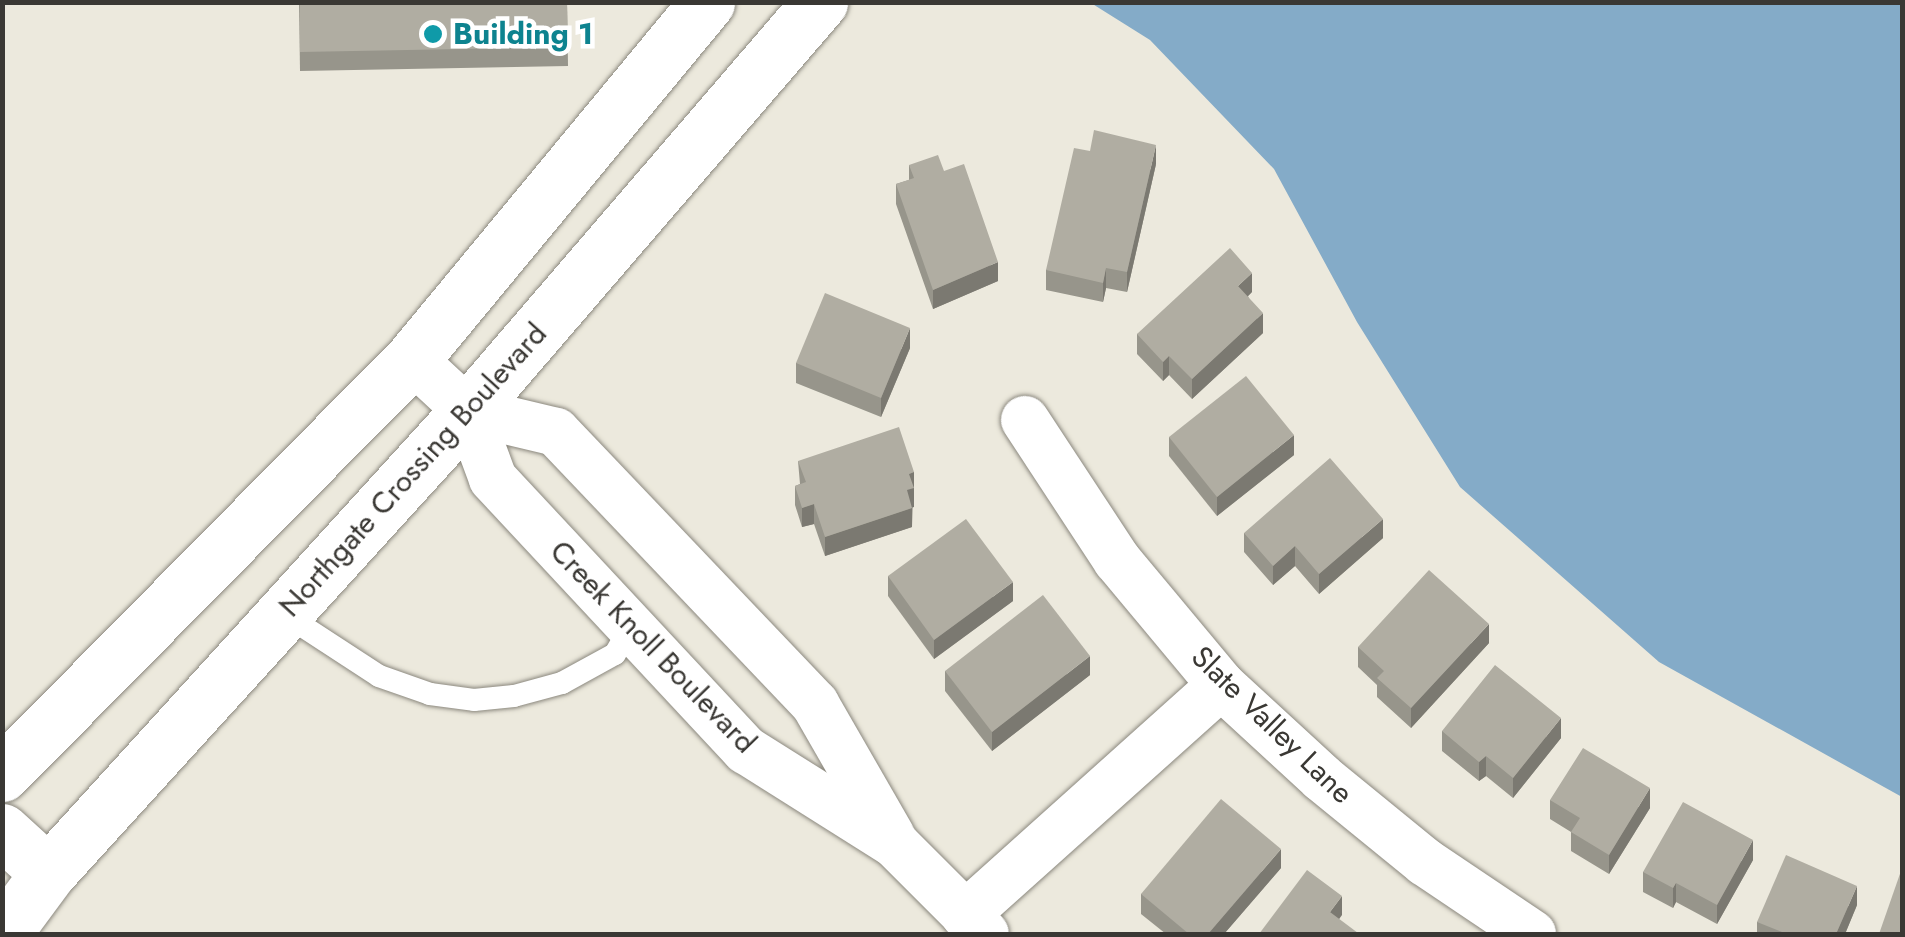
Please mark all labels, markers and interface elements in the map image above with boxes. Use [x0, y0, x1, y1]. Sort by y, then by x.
place label: Building 1 [453, 16, 593, 52]
marker: Building 1 [422, 23, 444, 45]
street label: Northgate Crossing Boulevard [272, 316, 554, 624]
street label: Creek Knoll Boulevard [542, 533, 764, 761]
street label: Slate Valley Lane [1184, 639, 1360, 811]

